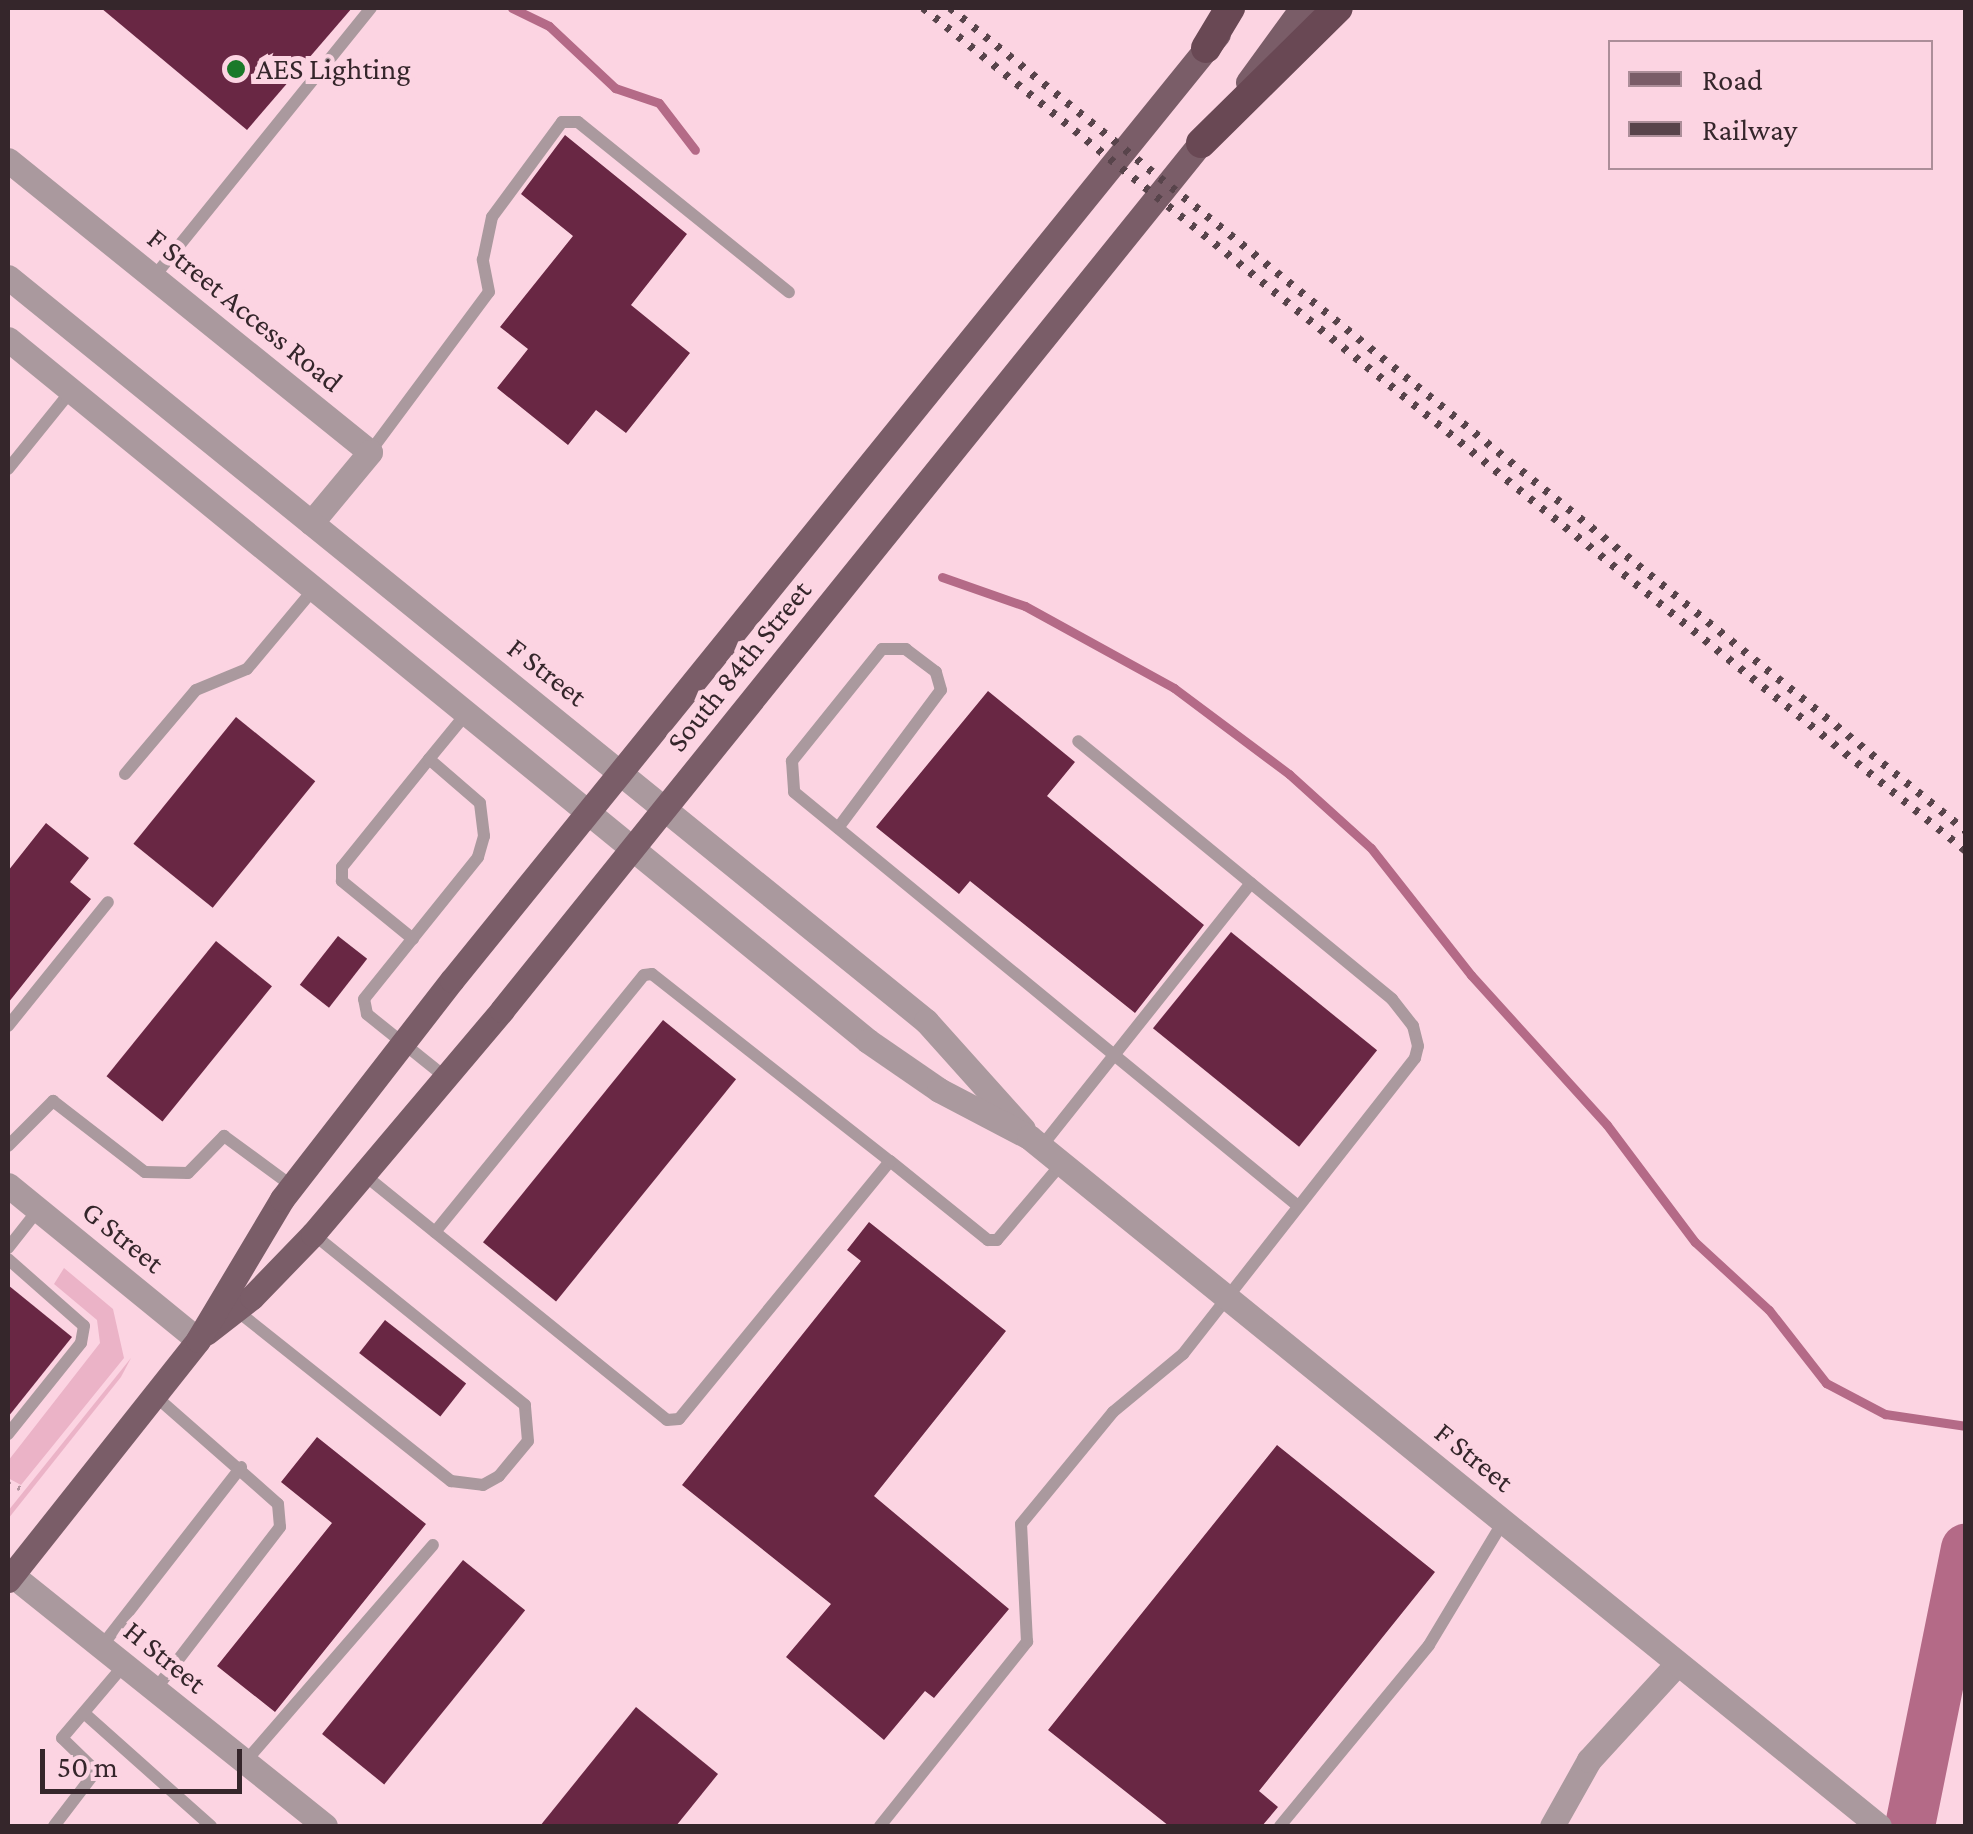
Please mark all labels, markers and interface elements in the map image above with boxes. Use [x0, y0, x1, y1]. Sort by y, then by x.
legend [1608, 40, 1933, 170]
place label: AES Lighting [256, 51, 411, 87]
marker: AES Lighting [225, 58, 247, 80]
text: Road [1702, 63, 1763, 96]
text: Railway [1702, 113, 1797, 146]
street label: F Street Access Road [140, 220, 350, 400]
street label: South 84th Street [659, 573, 819, 759]
street label: F Street [500, 630, 594, 714]
street label: G Street [75, 1193, 171, 1281]
street label: F Street [1427, 1414, 1521, 1500]
street label: H Street [117, 1613, 213, 1701]
scale bar [45, 1729, 248, 1791]
text: 50 m [57, 1750, 118, 1783]

